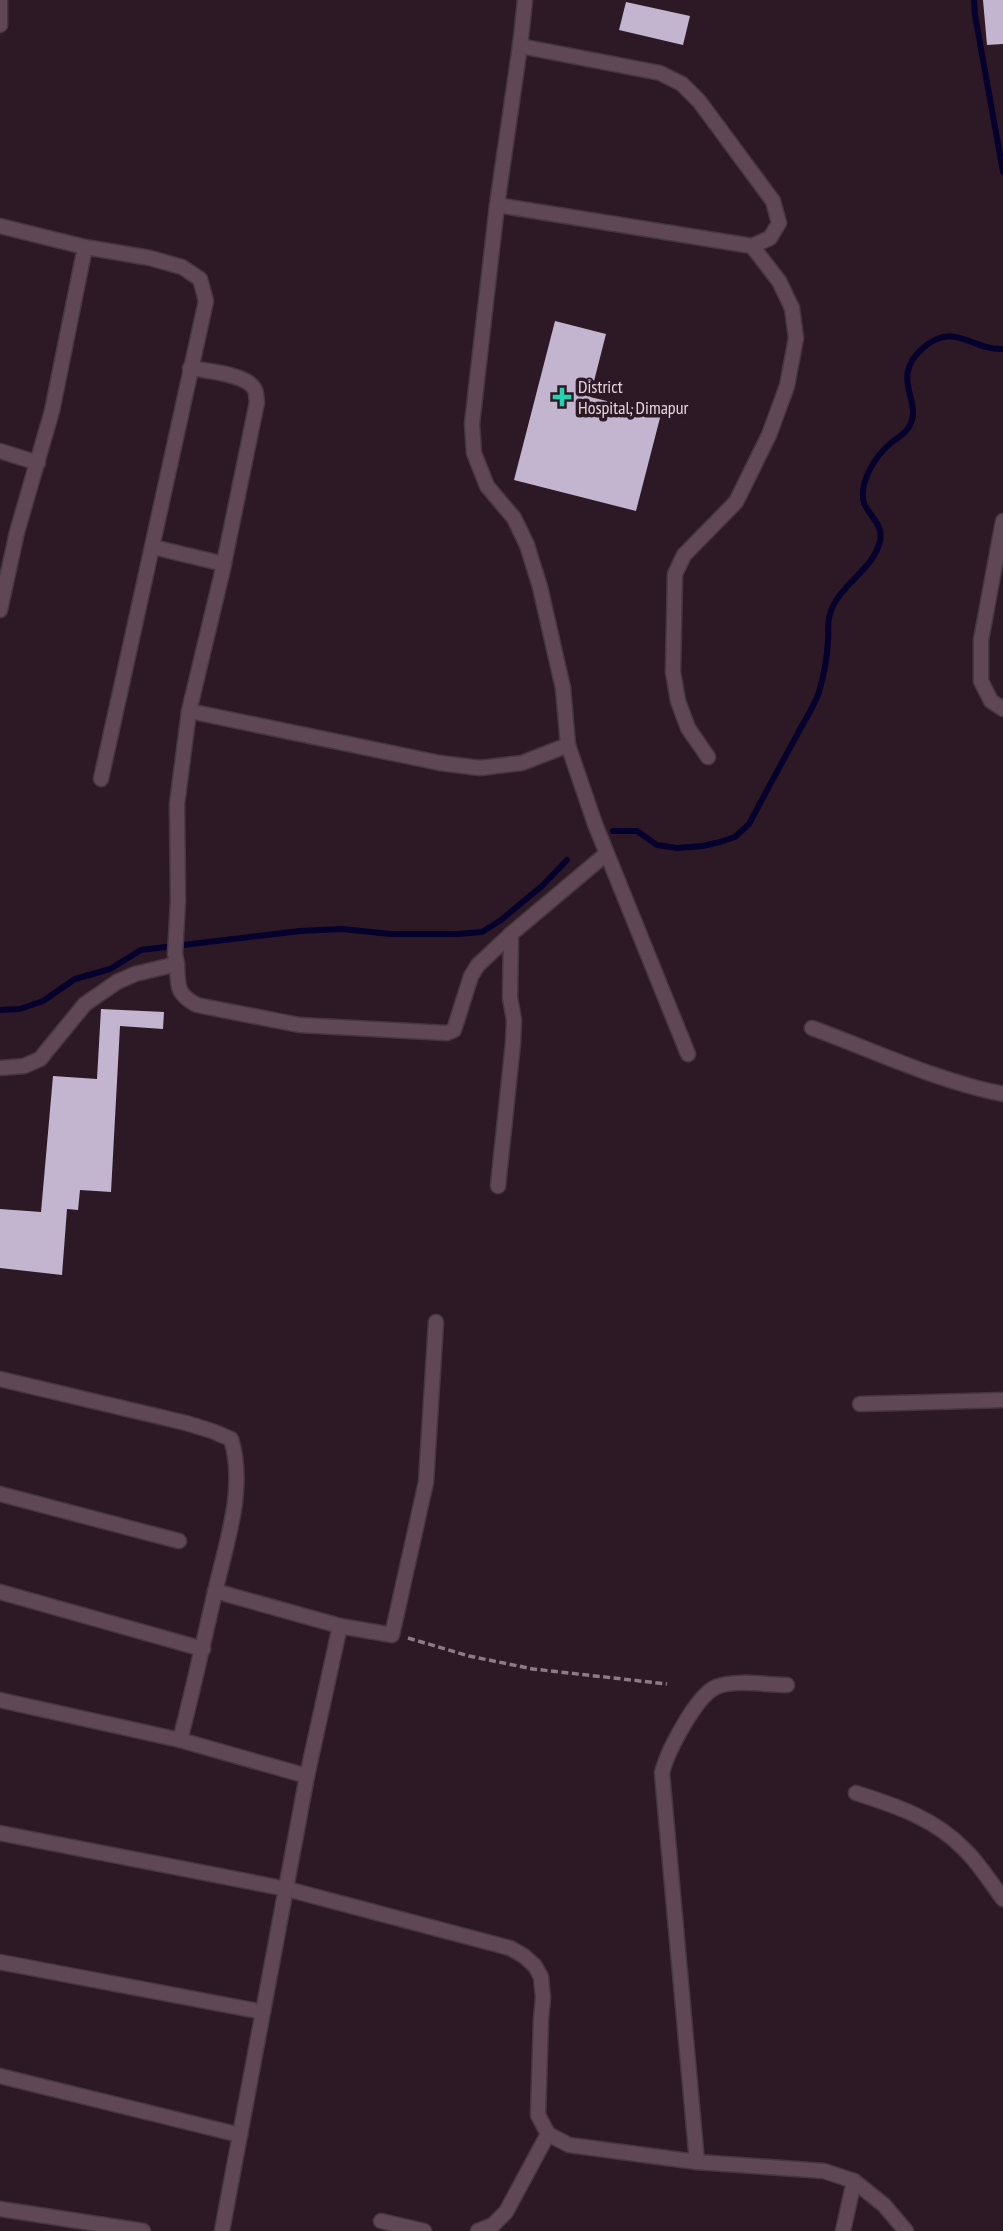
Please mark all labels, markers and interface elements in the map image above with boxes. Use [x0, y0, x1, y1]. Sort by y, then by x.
place label: District Hospital, Dimapur [578, 375, 688, 419]
marker: District Hospital, Dimapur [552, 387, 572, 407]

